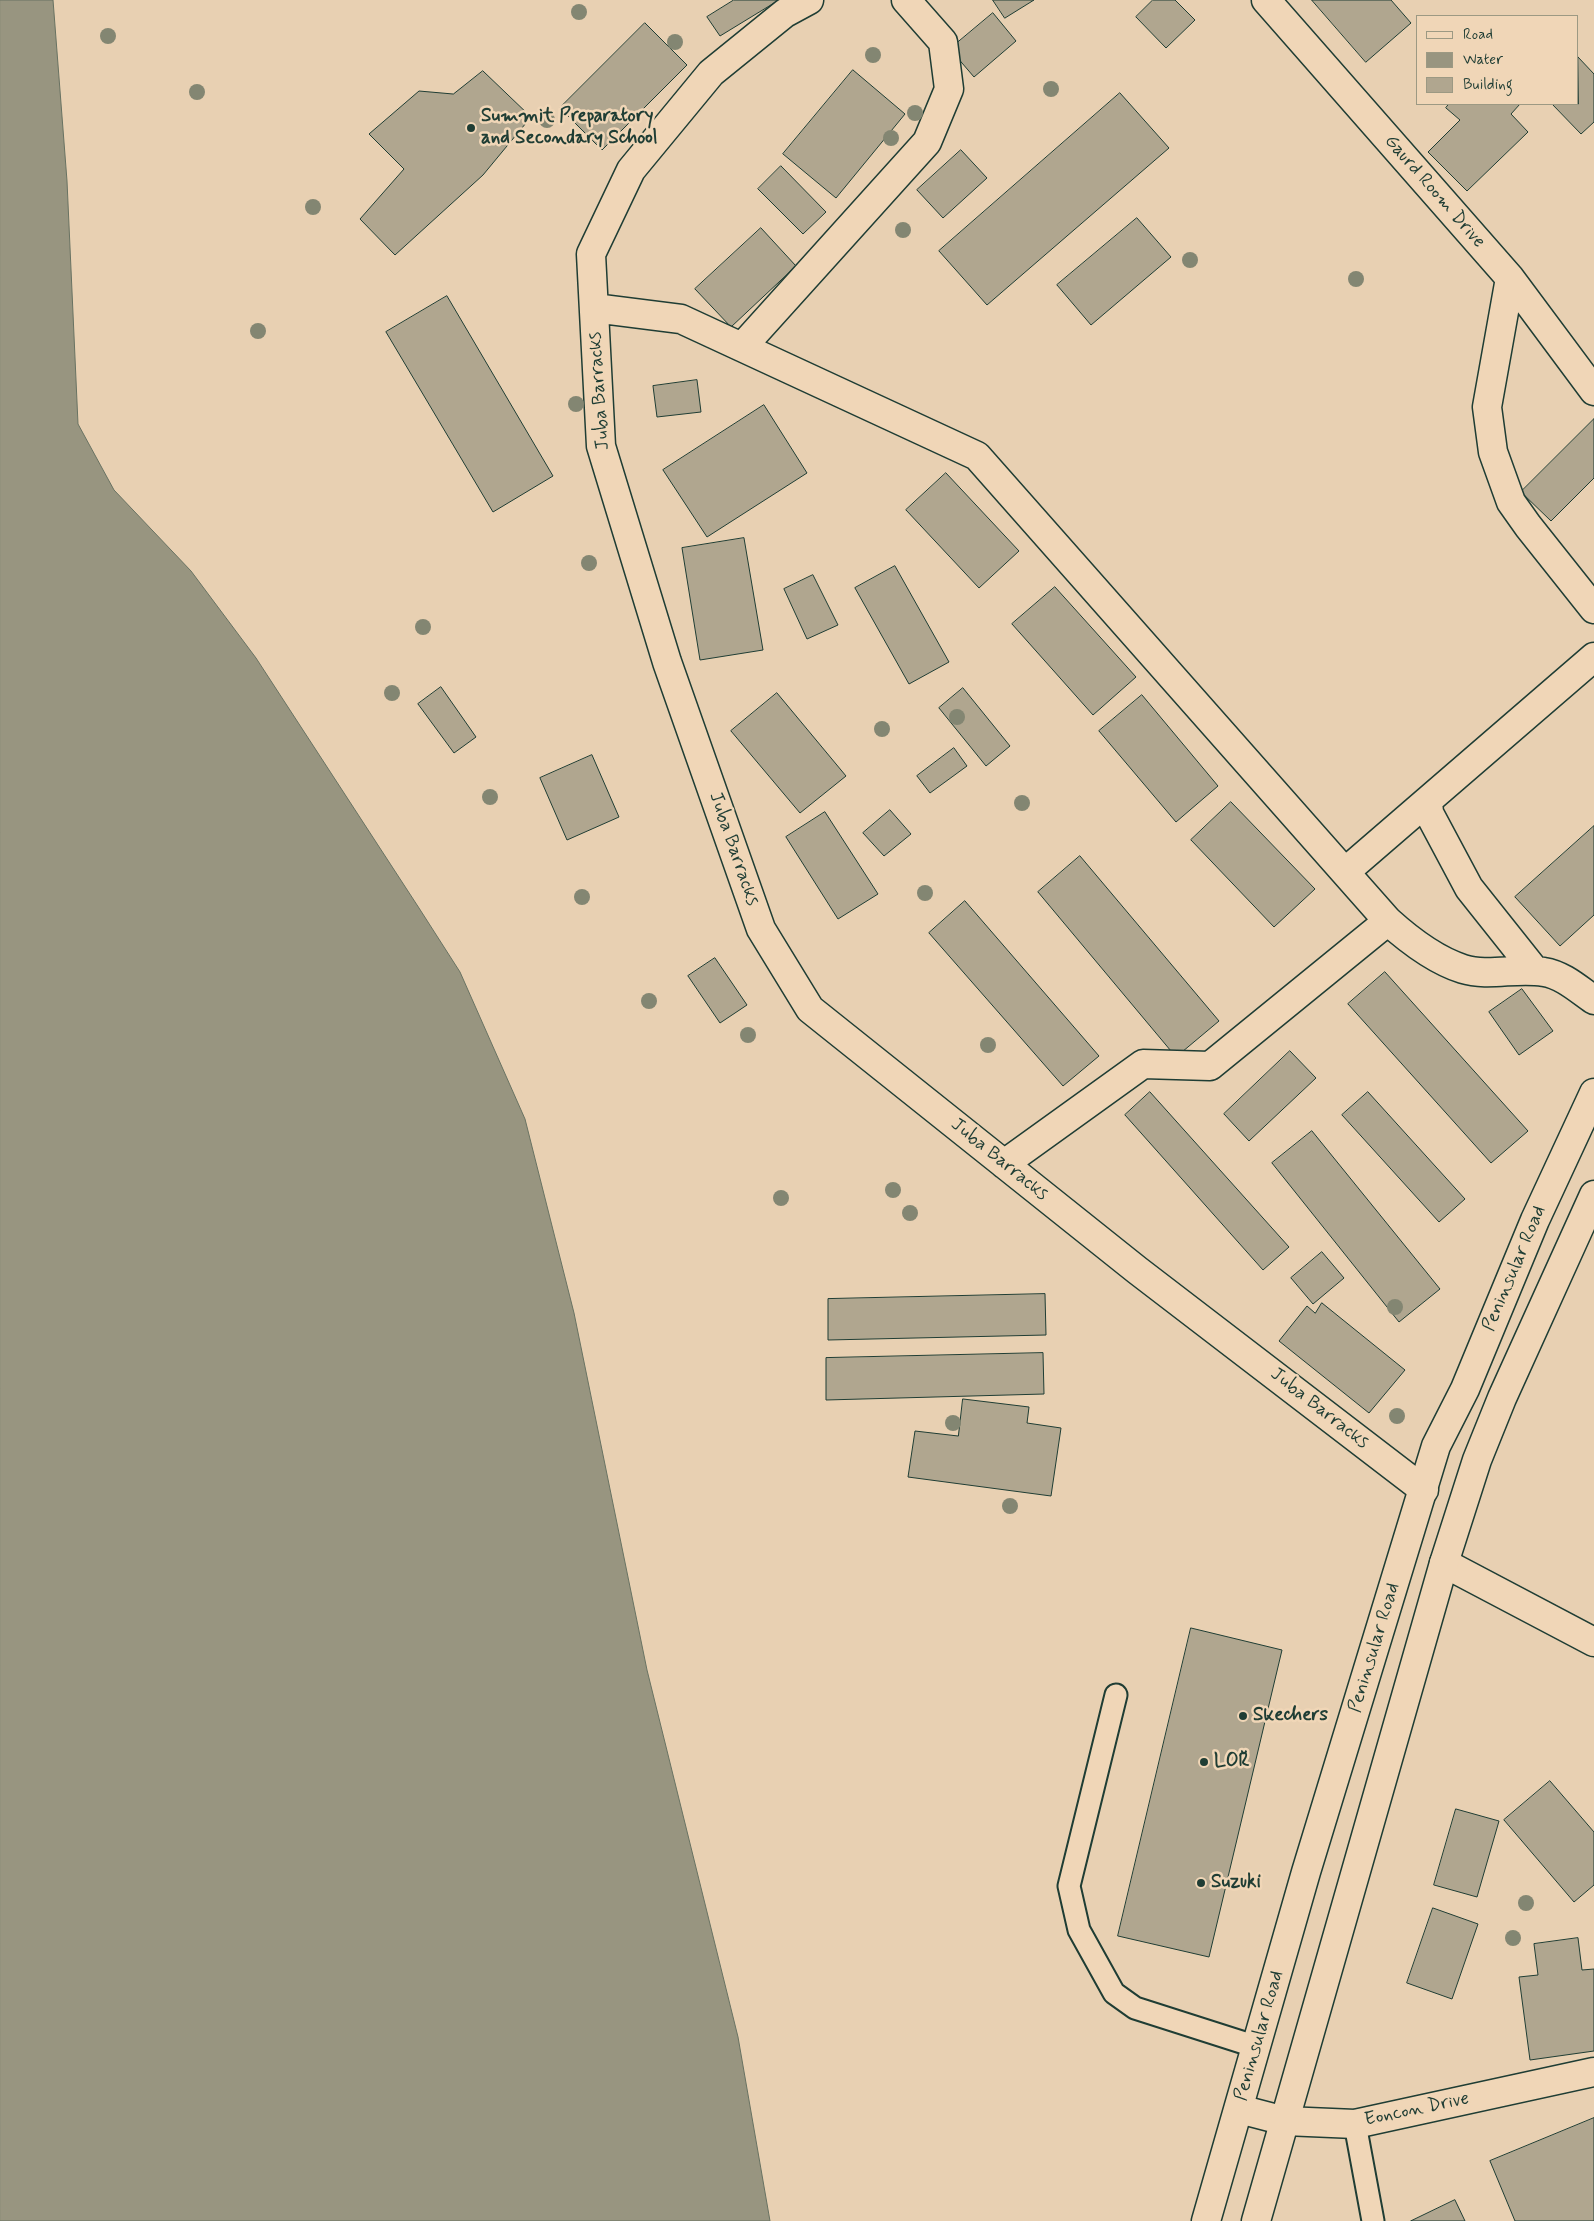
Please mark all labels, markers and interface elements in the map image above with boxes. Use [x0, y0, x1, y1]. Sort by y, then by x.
legend [1416, 15, 1579, 105]
text: Road [1463, 25, 1493, 45]
text: Water [1463, 50, 1503, 70]
text: Building [1463, 75, 1513, 95]
place label: Summit Preparatory and Secondary School [481, 106, 657, 150]
marker: Summit Preparatory and Secondary School [465, 122, 477, 134]
street label: Gaurd Room Drive [1379, 131, 1489, 253]
street label: Juba Barracks [584, 331, 616, 451]
street label: Juba Barracks [703, 789, 763, 909]
street label: Juba Barracks [946, 1114, 1052, 1206]
street label: Peninsular Road [1478, 1203, 1552, 1335]
street label: Juba Barracks [1265, 1363, 1373, 1455]
street label: Peninsular Road [1344, 1580, 1406, 1716]
place label: Skechers [1253, 1705, 1328, 1727]
marker: Skechers [1237, 1710, 1249, 1722]
place label: LŎR [1214, 1751, 1250, 1773]
marker: LŎR [1198, 1756, 1210, 1768]
place label: Suzuki [1211, 1872, 1261, 1894]
marker: Suzuki [1195, 1877, 1207, 1889]
street label: Peninsular Road [1231, 1968, 1289, 2104]
street label: Eoncon Drive [1363, 2088, 1471, 2132]

